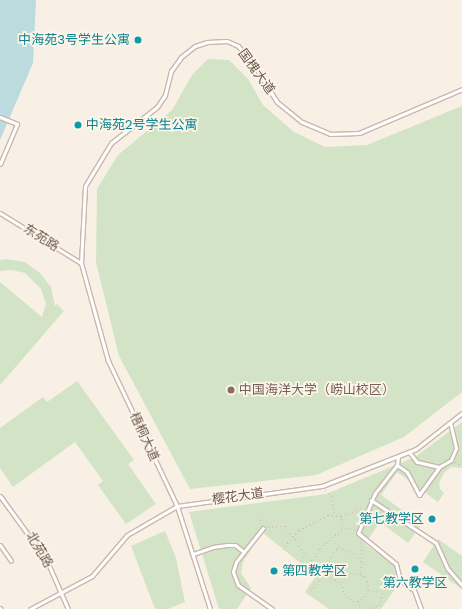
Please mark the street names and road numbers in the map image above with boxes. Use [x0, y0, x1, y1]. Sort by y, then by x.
street label: 国槐大道 [234, 46, 278, 98]
street label: 东苑路 [20, 221, 62, 255]
street label: 梧桐大道 [126, 410, 162, 464]
street label: 樱花大道 [211, 486, 265, 508]
street label: 北苑路 [22, 529, 56, 571]

